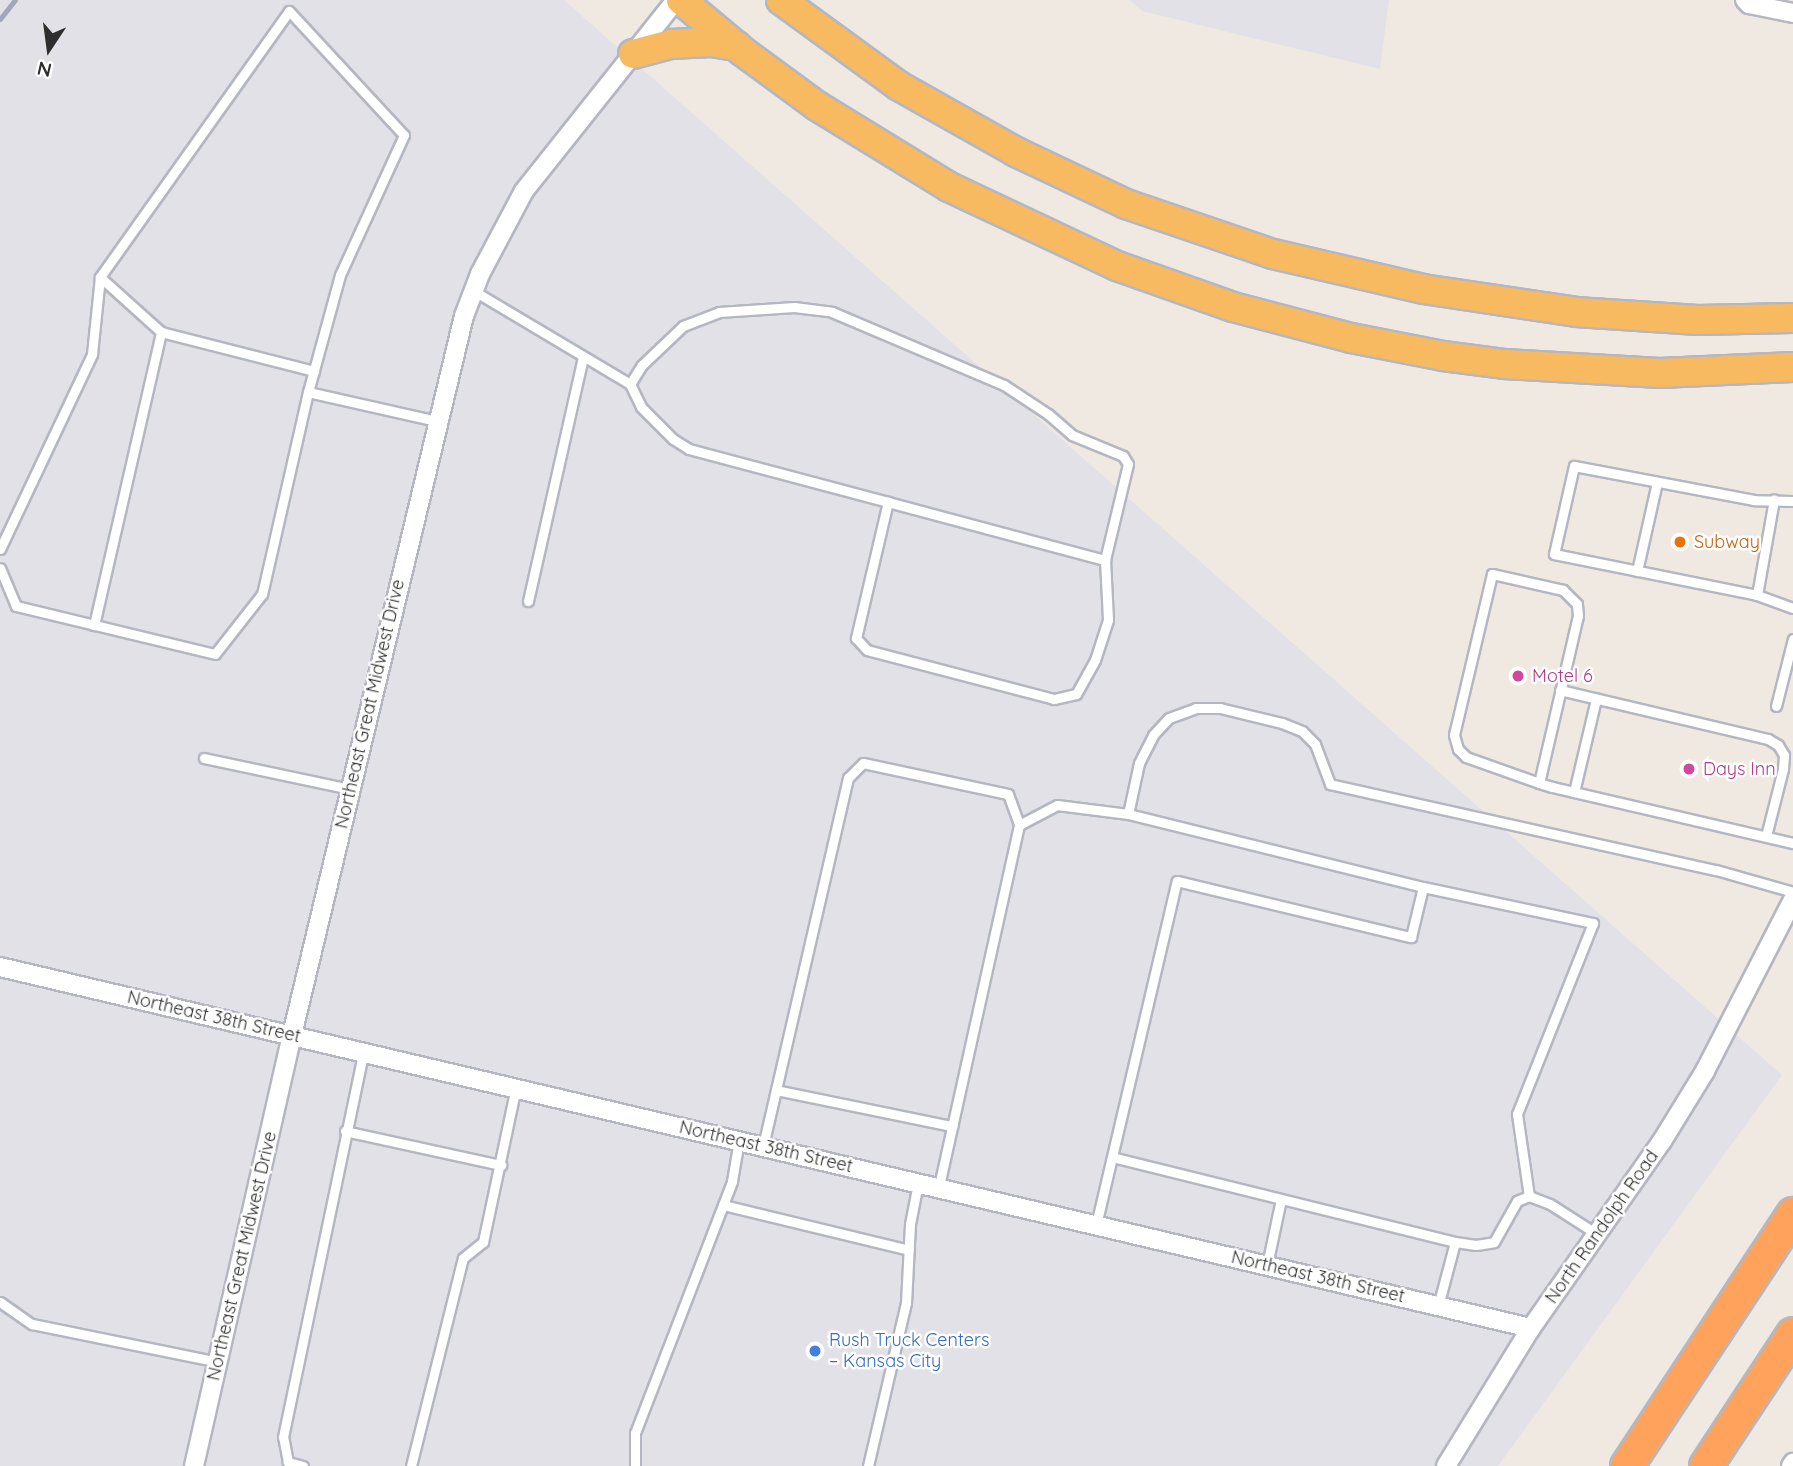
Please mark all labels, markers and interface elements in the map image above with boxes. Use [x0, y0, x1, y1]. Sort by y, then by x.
north arrow [14, 14, 84, 84]
text: N [35, 56, 54, 83]
place label: Subway [1694, 531, 1760, 553]
marker: Subway [1672, 534, 1688, 550]
street label: Northeast Great Midwest Drive [331, 577, 409, 831]
place label: Motel 6 [1532, 665, 1593, 687]
marker: Motel 6 [1510, 668, 1526, 684]
place label: Days Inn [1703, 758, 1776, 780]
marker: Days Inn [1681, 761, 1697, 777]
street label: Northeast 38th Street [125, 987, 303, 1047]
street label: Northeast 38th Street [677, 1117, 855, 1177]
street label: Northeast Great Midwest Drive [203, 1129, 281, 1383]
street label: North Randolph Road [1541, 1146, 1663, 1308]
street label: Northeast 38th Street [1229, 1247, 1407, 1307]
place label: Rush Truck Centers – Kansas City [829, 1330, 989, 1372]
marker: Rush Truck Centers – Kansas City [807, 1343, 823, 1359]

